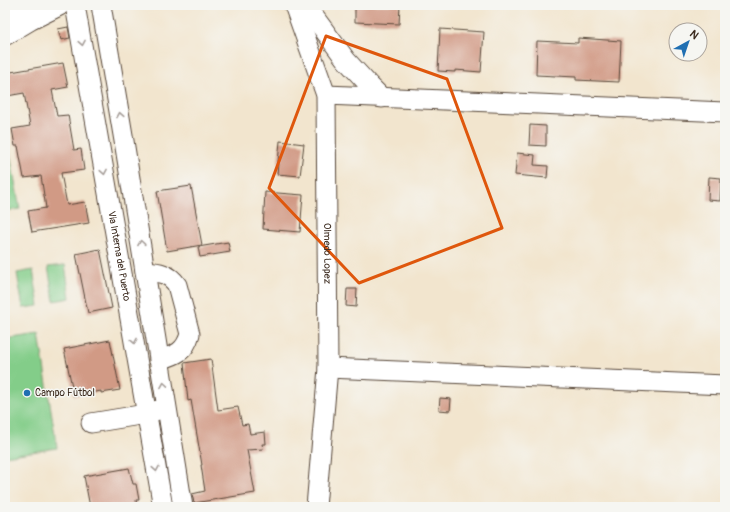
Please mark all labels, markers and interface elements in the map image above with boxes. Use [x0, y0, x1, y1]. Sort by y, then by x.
north arrow [668, 22, 708, 62]
text: N [687, 27, 702, 42]
one-way arrow [77, 40, 86, 47]
one-way arrow [116, 112, 125, 118]
one-way arrow [99, 168, 108, 175]
street label: Via Interna del Puerto [105, 210, 133, 303]
street label: Olmedo Lopez [321, 223, 333, 284]
one-way arrow [137, 240, 146, 246]
one-way arrow [129, 338, 137, 344]
one-way arrow [160, 382, 168, 389]
place label: Campo Fútbol [35, 387, 95, 399]
marker: Campo Fútbol [22, 388, 32, 398]
one-way arrow [151, 466, 160, 472]

